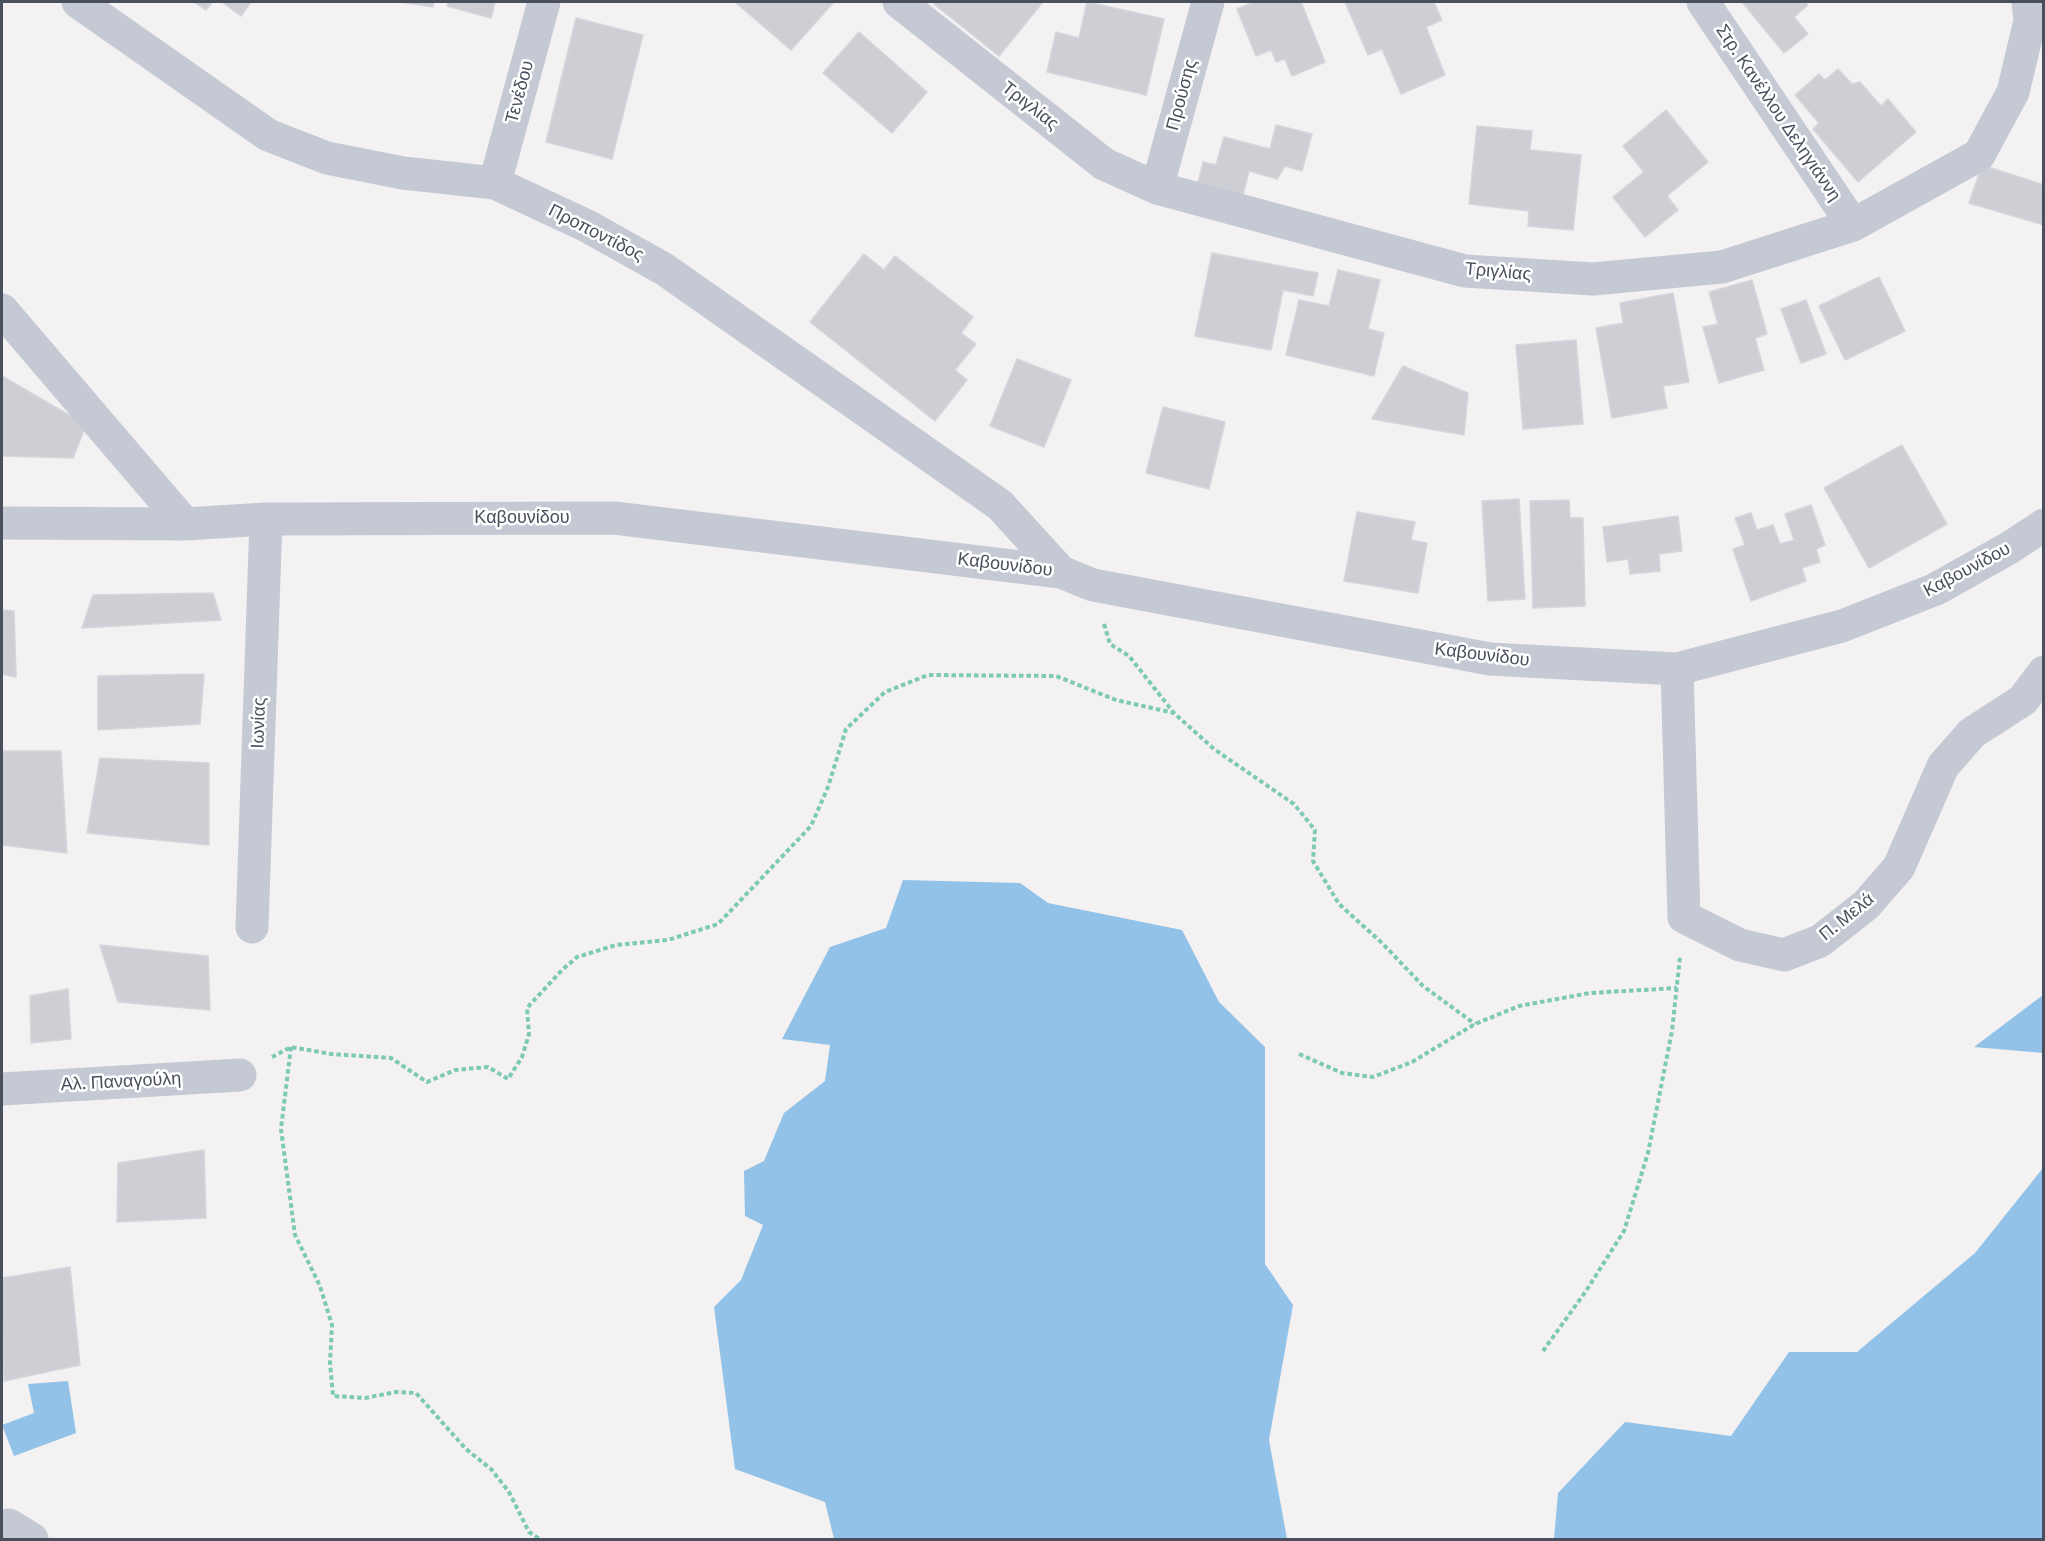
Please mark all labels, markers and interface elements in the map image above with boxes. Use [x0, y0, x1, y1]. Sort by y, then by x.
street label: Στρ. Κανέλλου Δεληγιάννη [1711, 21, 1845, 205]
street label: Προύσης [1162, 57, 1202, 133]
street label: Τενέδου [501, 58, 539, 126]
street label: Τριγλίας [997, 77, 1063, 135]
street label: Προποντίδος [545, 200, 647, 266]
street label: Τριγλίας [1464, 258, 1532, 286]
street label: Καβουνίδου [474, 507, 570, 529]
street label: Καβουνίδου [1920, 538, 2014, 602]
street label: Καβουνίδου [956, 548, 1054, 582]
street label: Καβουνίδου [1433, 638, 1531, 672]
street label: Ιωνίας [247, 697, 271, 749]
street label: Π. Μελά [1815, 888, 1879, 946]
street label: Αλ. Παναγούλη [60, 1068, 182, 1096]

